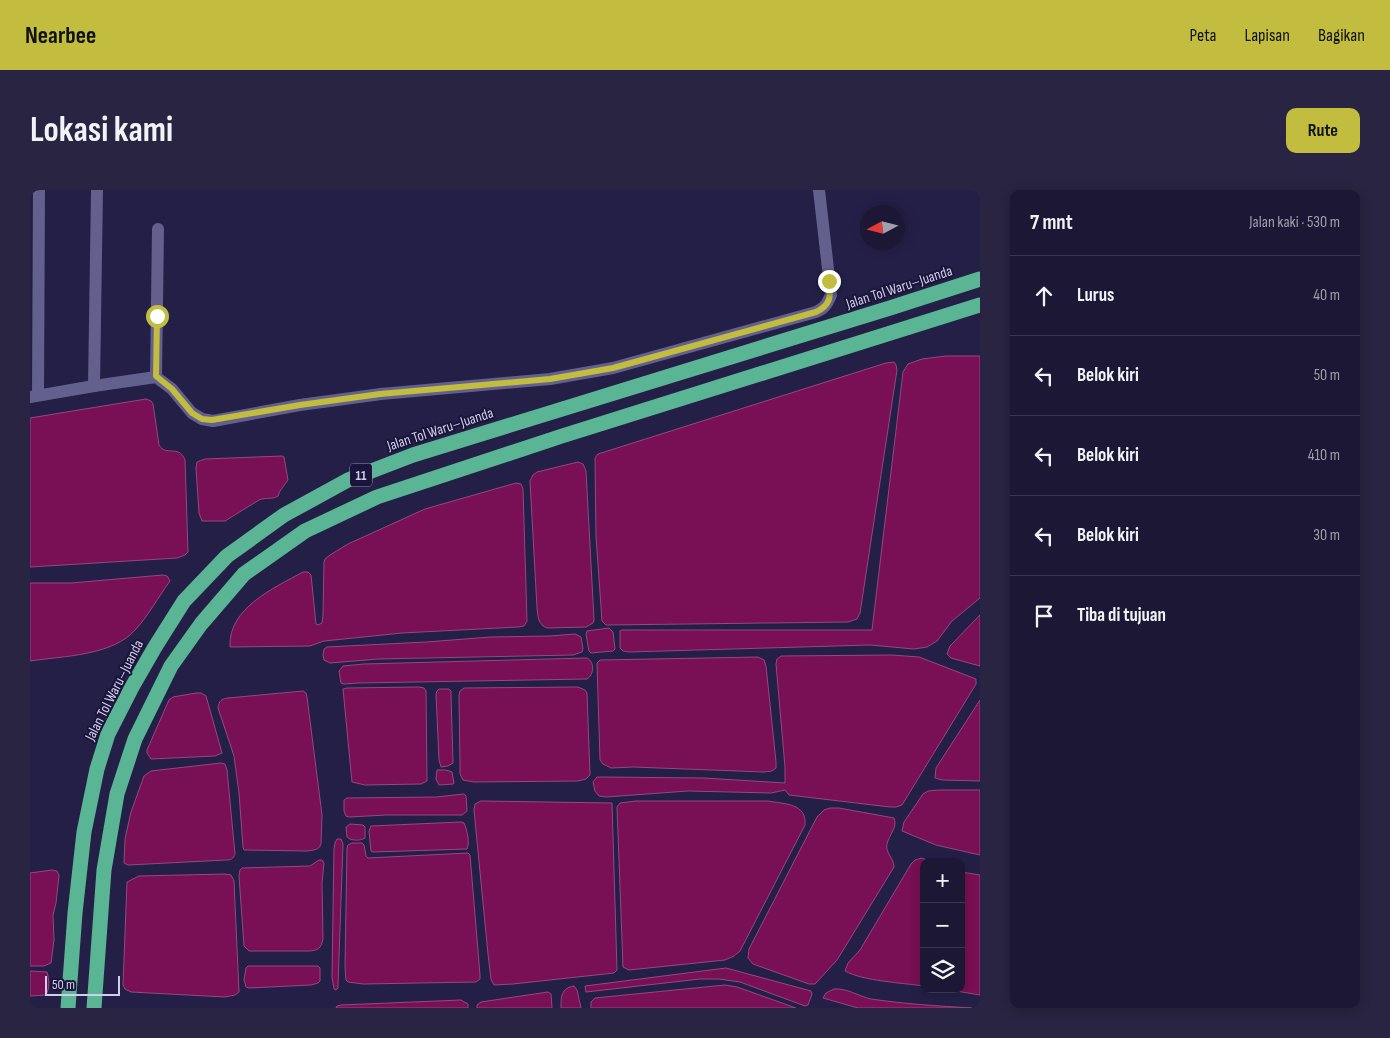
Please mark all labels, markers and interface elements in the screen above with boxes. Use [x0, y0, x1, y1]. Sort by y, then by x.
text: Nearbee [25, 21, 96, 50]
text: Peta [1189, 25, 1217, 46]
text: Lapisan [1245, 25, 1290, 46]
text: Bagikan [1318, 25, 1365, 46]
button: Rute [1286, 108, 1360, 153]
text: Lokasi kami [30, 109, 173, 152]
north arrow [860, 205, 905, 250]
text: 7 mnt [1030, 210, 1073, 235]
text: Jalan kaki · 530 m [1249, 213, 1340, 232]
street label: Jalan Tol Waru–Juanda [843, 261, 955, 314]
route end [818, 270, 841, 293]
icon: ahead [1030, 282, 1058, 310]
text: Lurus [1077, 284, 1114, 307]
text: 40 m [1313, 286, 1340, 305]
route start [146, 305, 169, 328]
icon: left [1030, 362, 1058, 390]
text: Belok kiri [1077, 364, 1139, 387]
text: 50 m [1314, 366, 1340, 385]
street label: Jalan Tol Waru–Juanda [384, 403, 496, 456]
icon: left [1030, 442, 1058, 470]
text: Belok kiri [1077, 444, 1139, 467]
text: 410 m [1308, 446, 1340, 465]
road number: 11 [350, 464, 372, 486]
icon: left [1030, 522, 1058, 550]
text: Belok kiri [1077, 524, 1139, 547]
text: 30 m [1313, 526, 1340, 545]
icon: arrive [1030, 602, 1058, 630]
text: Tiba di tujuan [1077, 604, 1166, 627]
street label: Jalan Tol Waru–Juanda [80, 636, 148, 745]
map controls [920, 858, 965, 993]
button: + [920, 858, 965, 903]
button: − [920, 903, 965, 948]
button: layers [920, 948, 965, 993]
scale bar [45, 973, 120, 996]
text: 50 m [52, 976, 75, 993]

